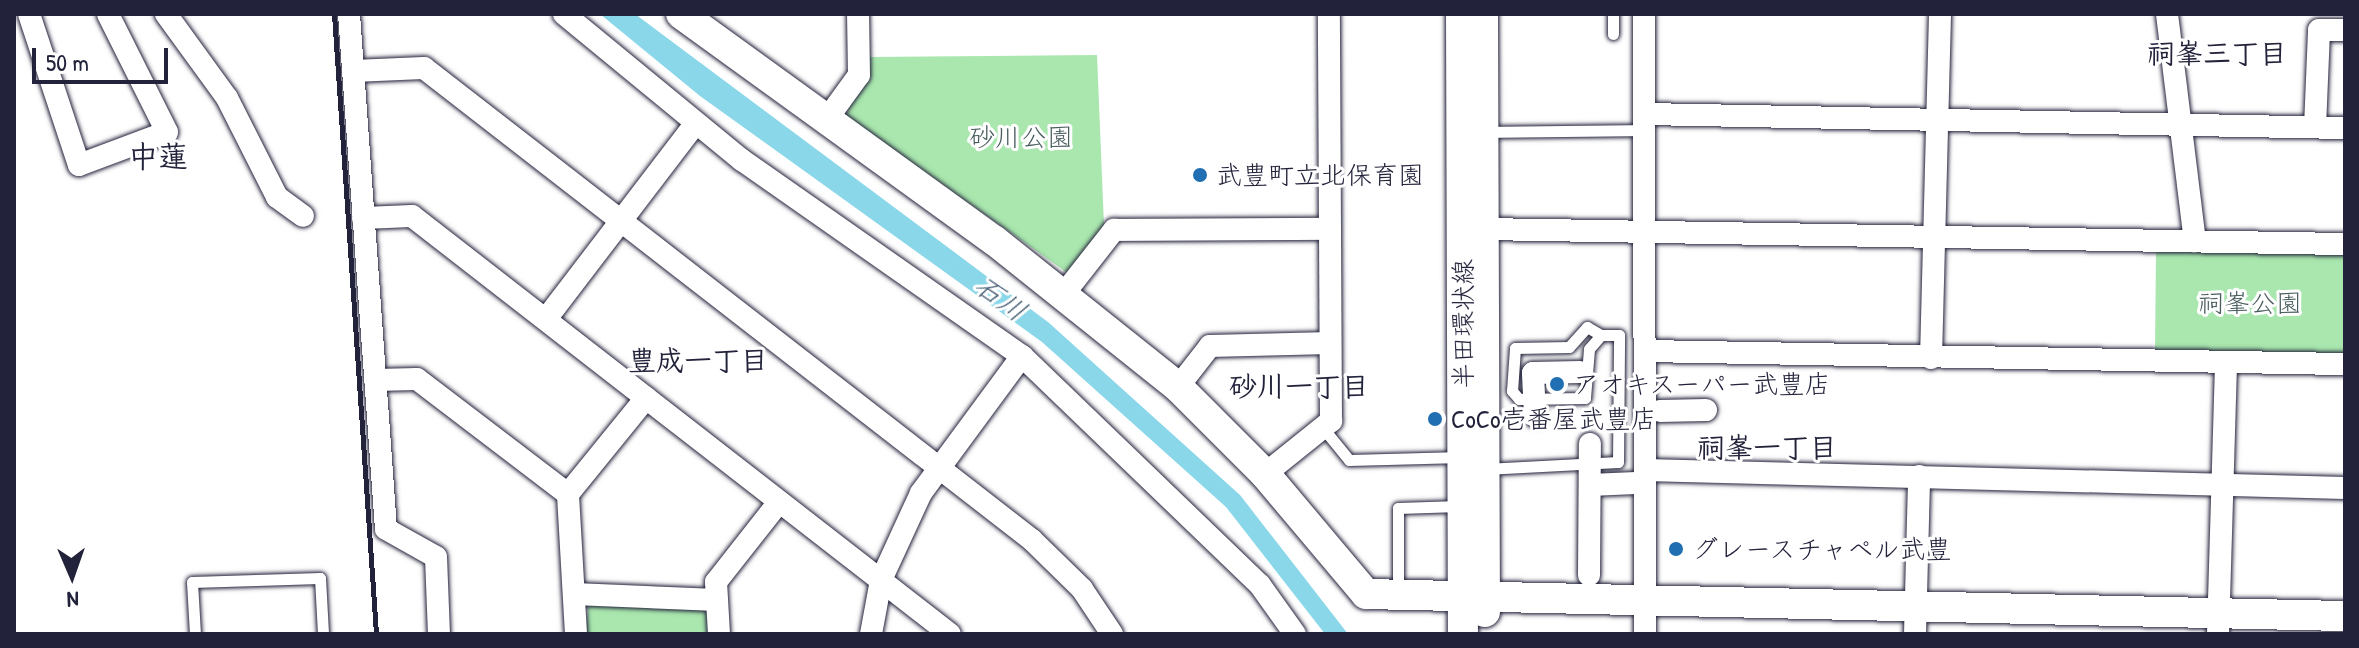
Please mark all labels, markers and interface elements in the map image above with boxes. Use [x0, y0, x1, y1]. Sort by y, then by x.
scale bar [36, 32, 172, 82]
district label: 祠峯三丁目 [2147, 36, 2287, 70]
text: 50 m [46, 46, 89, 78]
park label: 砂川公園 [969, 121, 1073, 153]
district label: 中蓮 [128, 138, 188, 174]
place label: 武豊町立北保育園 [1216, 159, 1424, 191]
marker: 武豊町立北保育園 [1191, 166, 1209, 184]
street label: 半田環状線 [1447, 259, 1479, 389]
water label: 石川 [968, 268, 1034, 328]
park label: 祠峯公園 [2198, 287, 2302, 319]
district label: 豊成一丁目 [628, 343, 768, 377]
place label: アオキスーパー武豊店 [1573, 368, 1832, 400]
district label: 砂川一丁目 [1229, 369, 1369, 403]
marker: アオキスーパー武豊店 [1548, 375, 1566, 393]
place label: CoCo壱番屋武豊店 [1451, 403, 1656, 435]
marker: CoCo壱番屋武豊店 [1426, 410, 1444, 428]
district label: 祠峯一丁目 [1697, 430, 1837, 464]
place label: グレースチャペル武豊 [1692, 533, 1953, 565]
north arrow [32, 536, 112, 616]
marker: グレースチャペル武豊 [1667, 540, 1685, 558]
text: N [66, 585, 79, 615]

